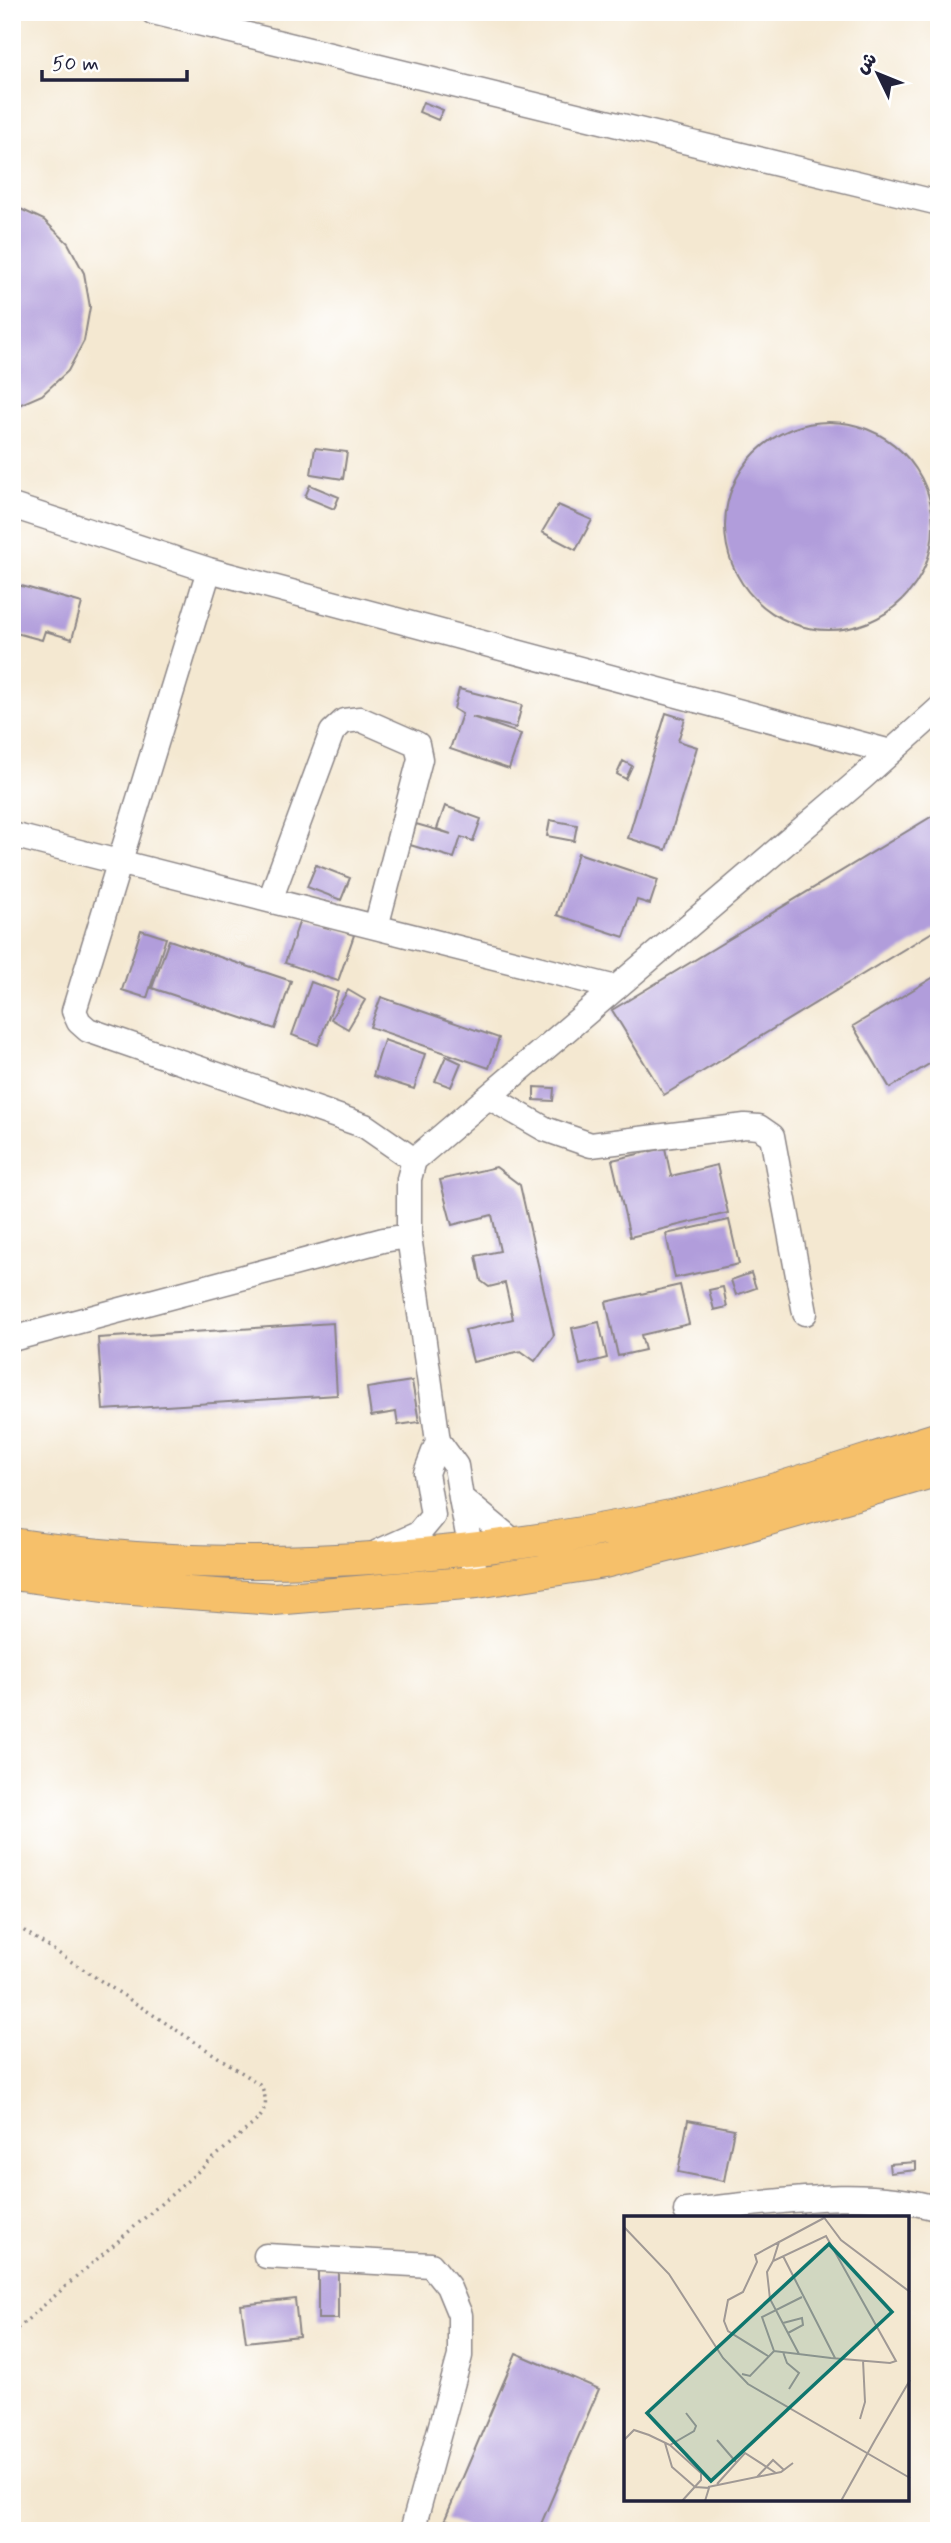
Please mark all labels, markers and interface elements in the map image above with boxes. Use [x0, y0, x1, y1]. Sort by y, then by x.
scale bar [42, 38, 187, 82]
north arrow [842, 38, 912, 108]
text: ش [850, 47, 883, 80]
text: 50 m [52, 50, 99, 78]
inset map [624, 2216, 909, 2501]

